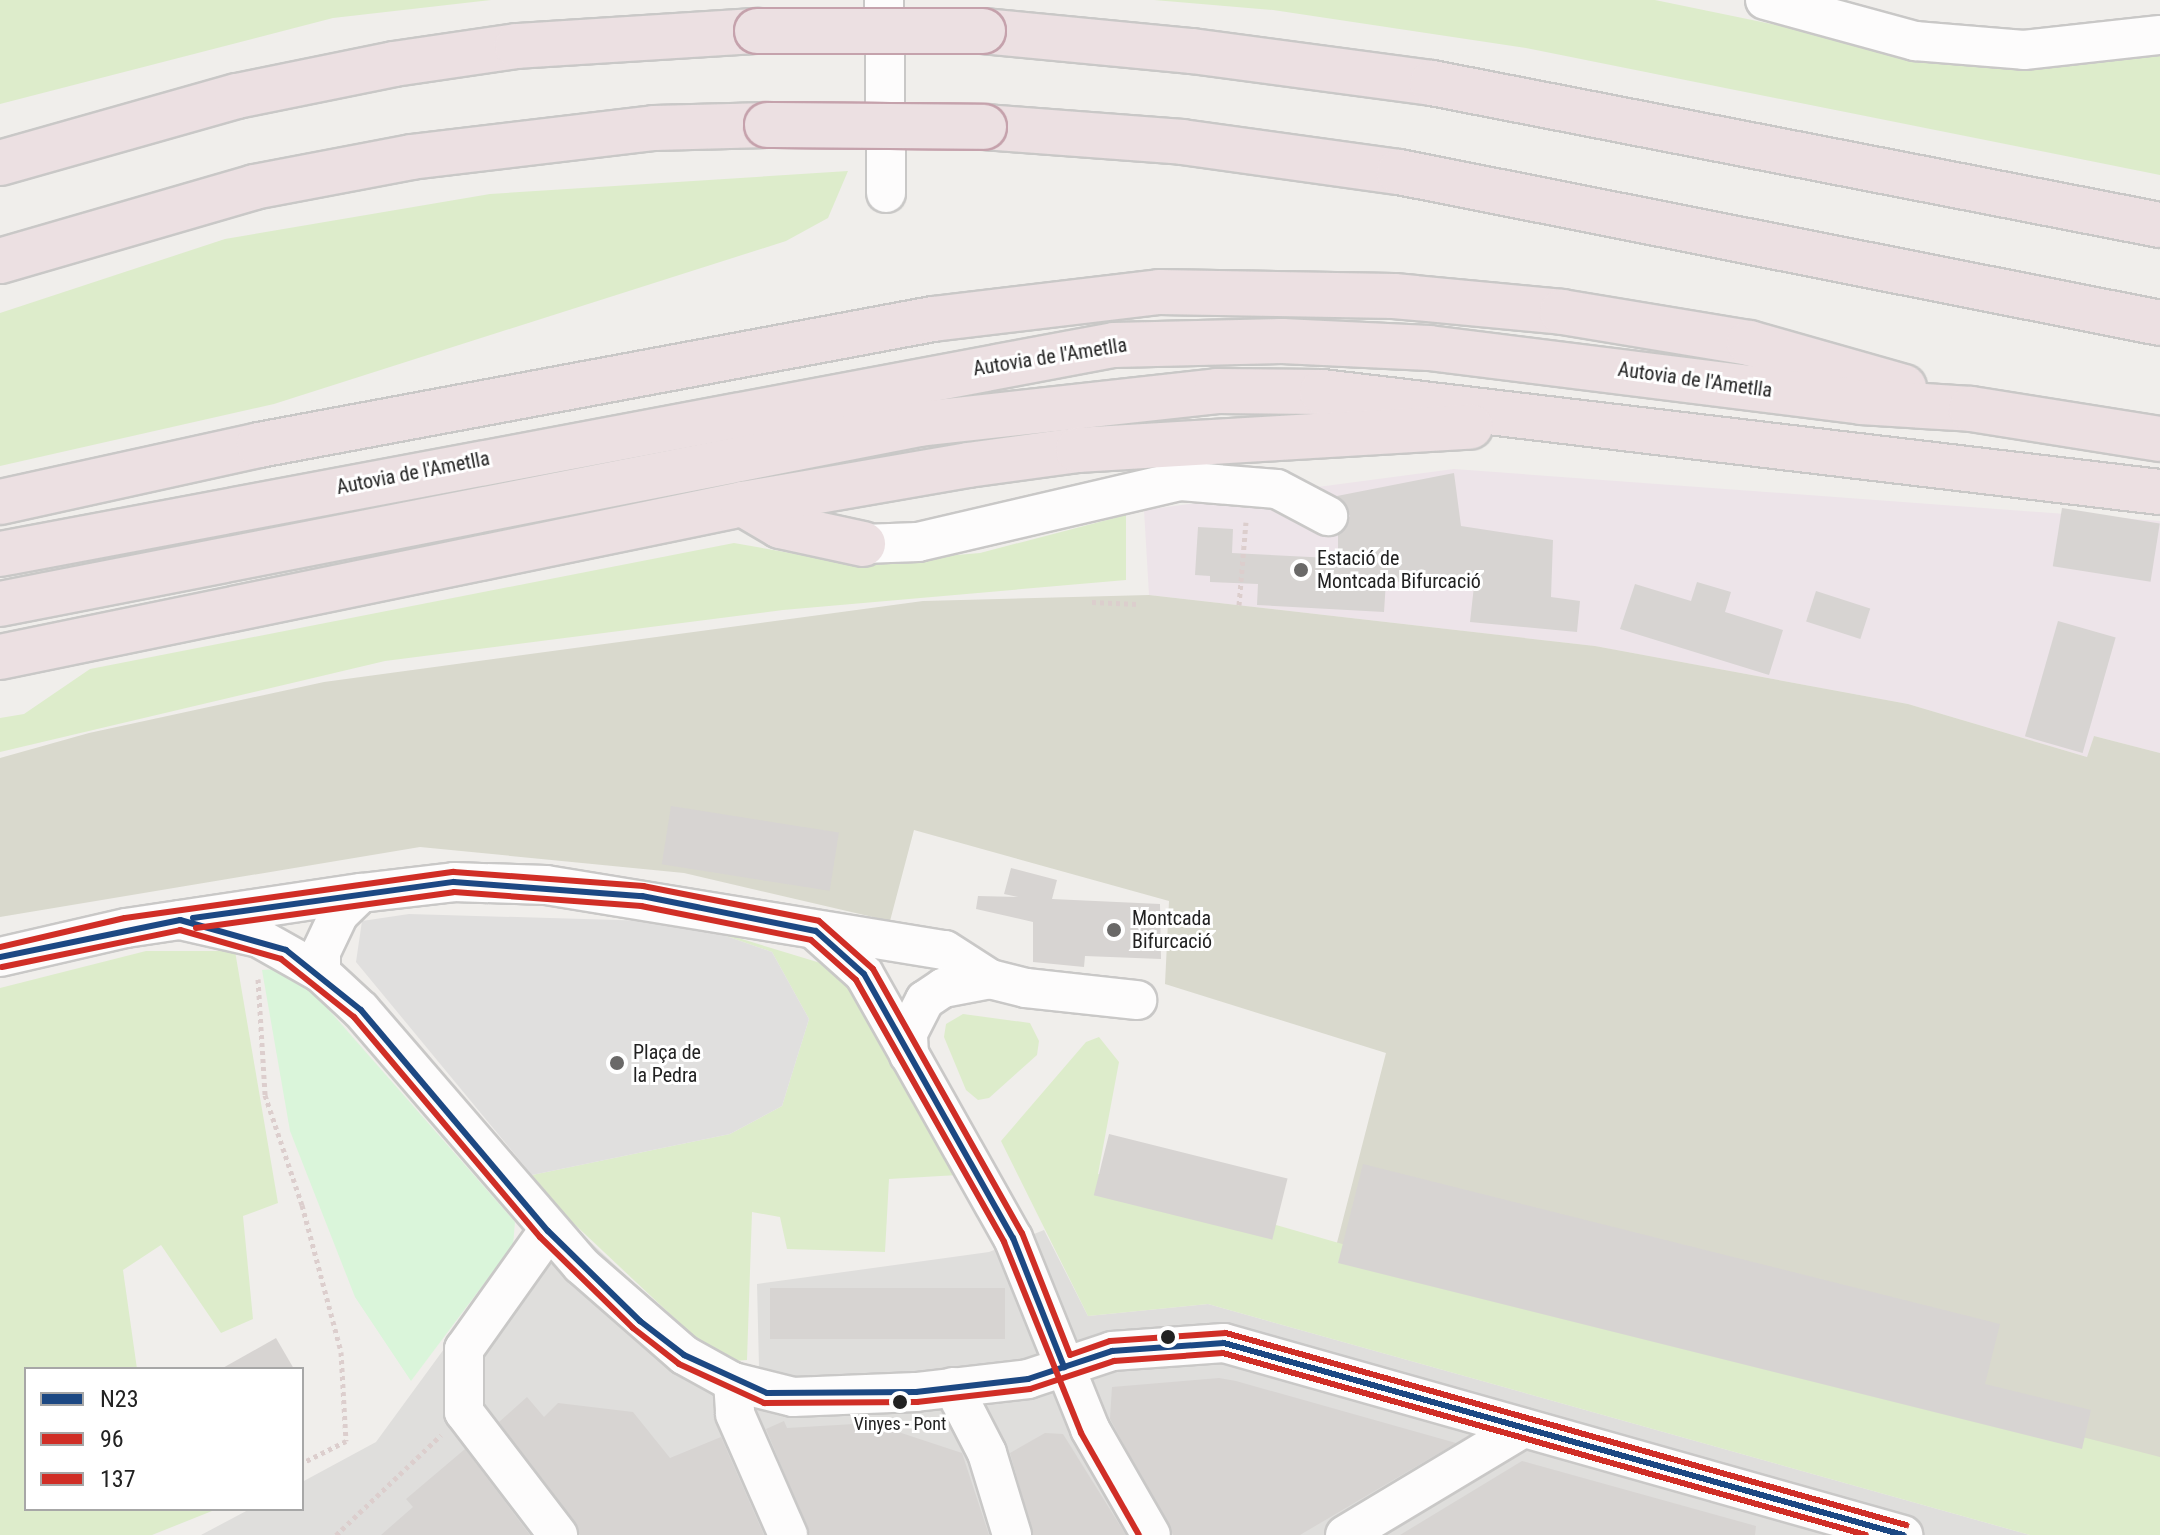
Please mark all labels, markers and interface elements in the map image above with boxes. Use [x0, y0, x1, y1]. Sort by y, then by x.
street label: Autovia de l'Ametlla [971, 333, 1129, 381]
street label: Autovia de l'Ametlla [1616, 357, 1774, 403]
street label: Autovia de l'Ametlla [334, 446, 492, 500]
place label: Estació de Montcada Bifurcació [1317, 546, 1481, 593]
marker: Estació de Montcada Bifurcació [1292, 561, 1310, 579]
place label: Montcada Bifurcació [1132, 906, 1212, 953]
marker: Montcada Bifurcació [1103, 919, 1125, 941]
place label: Plaça de la Pedra [633, 1040, 701, 1087]
marker: Plaça de la Pedra [608, 1054, 626, 1072]
unlabelled marker [1160, 1329, 1176, 1345]
legend [24, 1367, 304, 1511]
text: N23 [100, 1385, 139, 1413]
marker: Vinyes - Pont [892, 1394, 908, 1410]
place label: Vinyes - Pont [854, 1413, 946, 1435]
text: 96 [100, 1425, 124, 1453]
text: 137 [100, 1465, 136, 1493]

